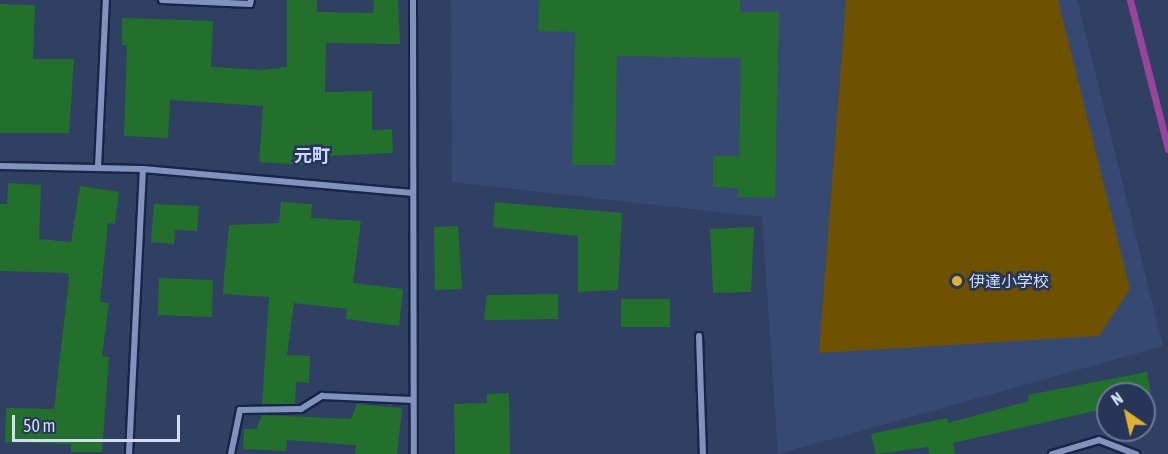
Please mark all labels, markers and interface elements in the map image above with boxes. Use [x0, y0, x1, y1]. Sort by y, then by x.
district label: 元町 [294, 145, 330, 167]
place label: 伊達小学校 [969, 271, 1049, 291]
marker: 伊達小学校 [950, 274, 964, 288]
north arrow [1096, 382, 1156, 442]
text: N [1108, 389, 1126, 409]
scale bar [15, 403, 183, 441]
text: 50 m [23, 415, 55, 436]

